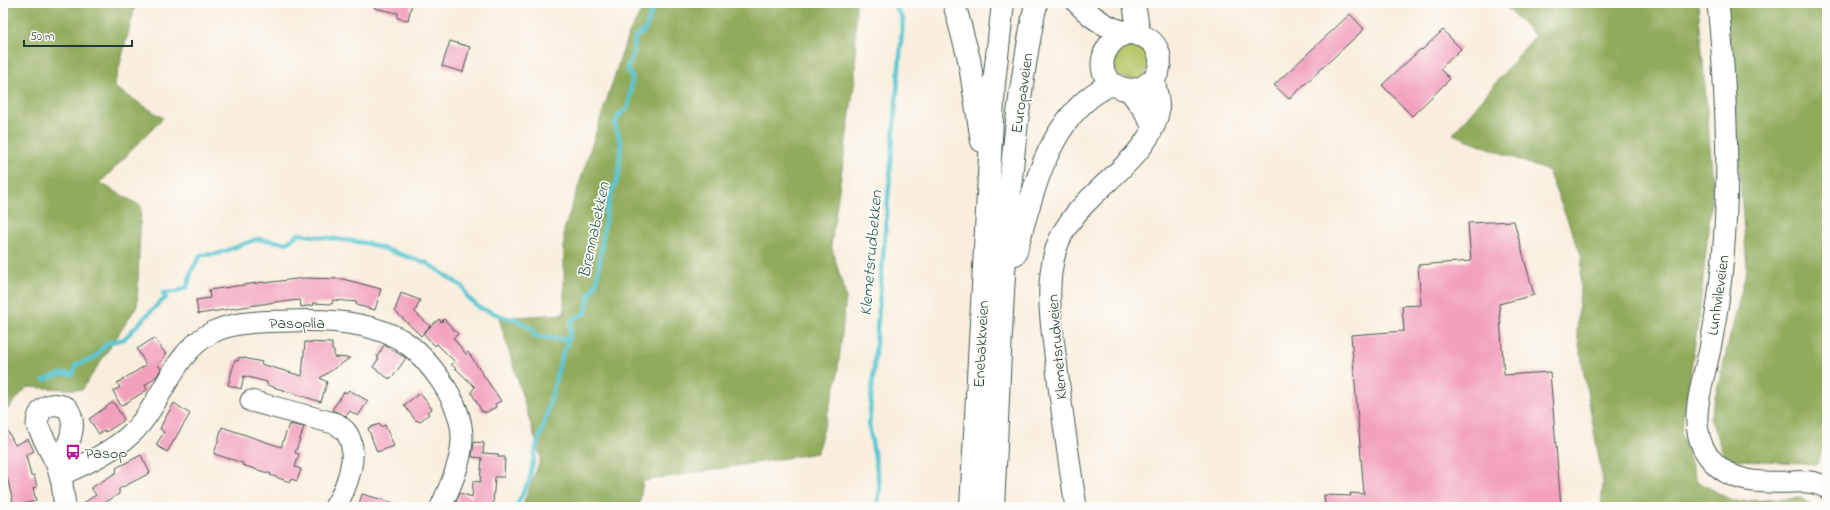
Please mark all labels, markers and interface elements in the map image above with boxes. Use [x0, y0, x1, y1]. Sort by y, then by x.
scale bar [24, 22, 132, 48]
text: 50 m [30, 28, 54, 46]
street label: Europaveien [1005, 51, 1041, 135]
water label: Brennabekken [572, 179, 617, 281]
water label: Klemetsrudbekken [854, 189, 889, 317]
street label: Lunhvileveien [1701, 253, 1737, 337]
street label: Klemetsrudveien [1041, 293, 1075, 400]
street label: Enebakkveien [968, 300, 996, 388]
street label: Pasoplia [269, 312, 325, 336]
place label: Pasop [85, 442, 127, 466]
bus stop icon: Pasop [64, 443, 82, 461]

